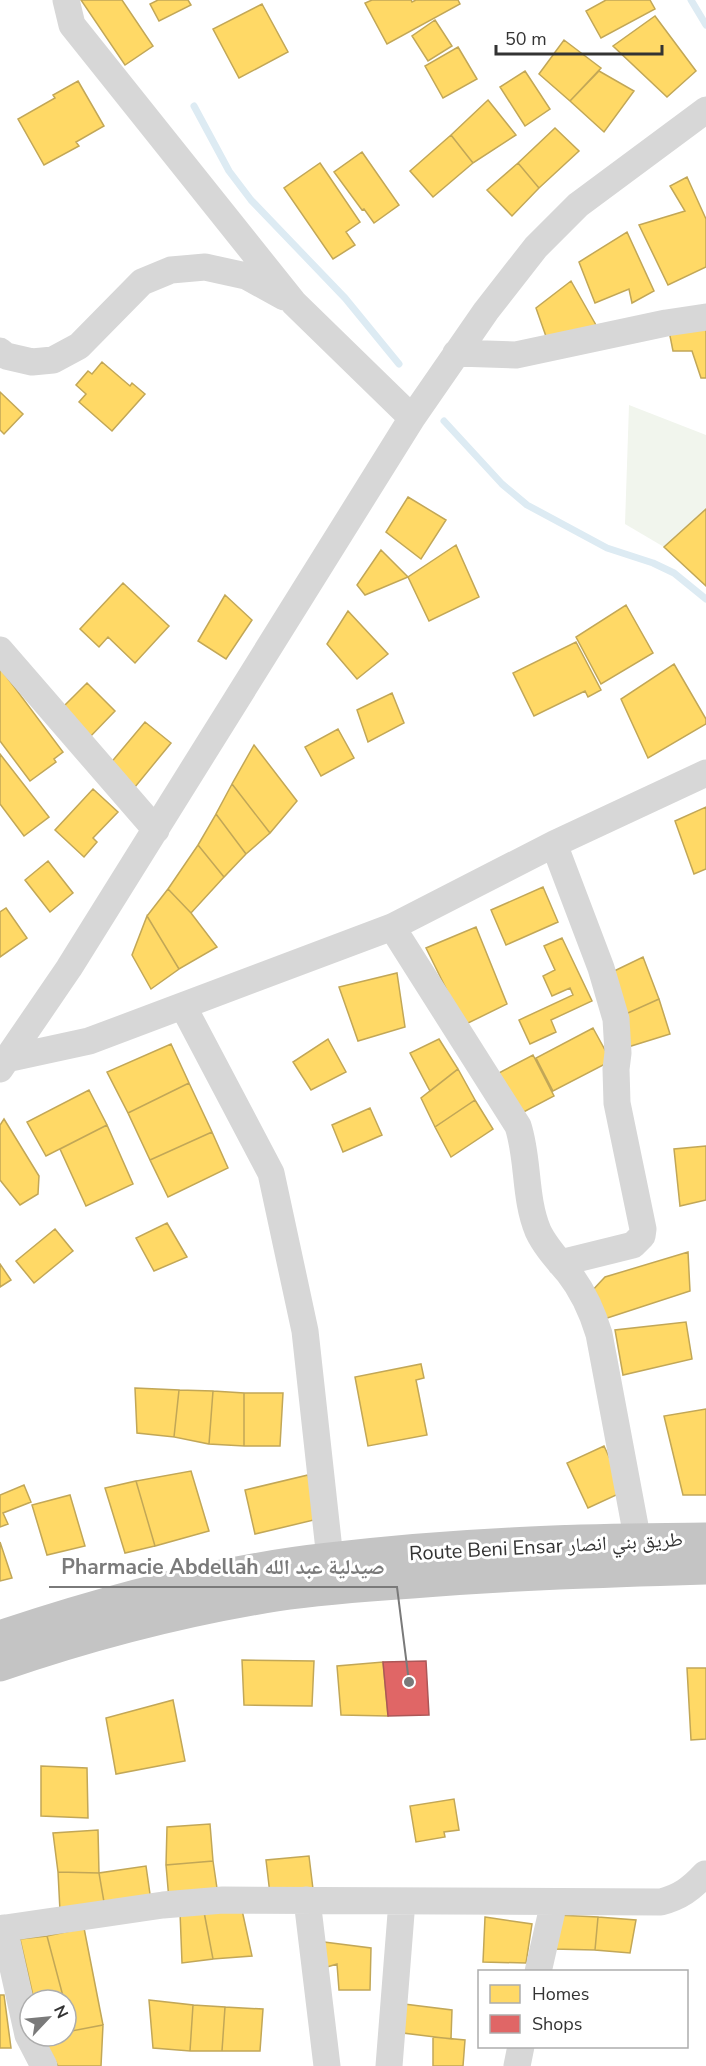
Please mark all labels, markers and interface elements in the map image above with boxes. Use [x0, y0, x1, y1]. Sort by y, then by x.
scale bar [496, 18, 662, 56]
text: 50 m [505, 27, 547, 51]
street label: Route Beni Ensar طريق بني انصار [409, 1526, 684, 1569]
callout: Pharmacie Abdellah صيدلية عبد الله [49, 1548, 397, 1587]
text: Pharmacie Abdellah صيدلية عبد الله [61, 1553, 385, 1581]
legend [478, 1970, 688, 2048]
text: Homes [532, 1982, 589, 2006]
north arrow [18, 1988, 78, 2048]
text: N [48, 2002, 73, 2022]
text: Shops [532, 2012, 582, 2036]

